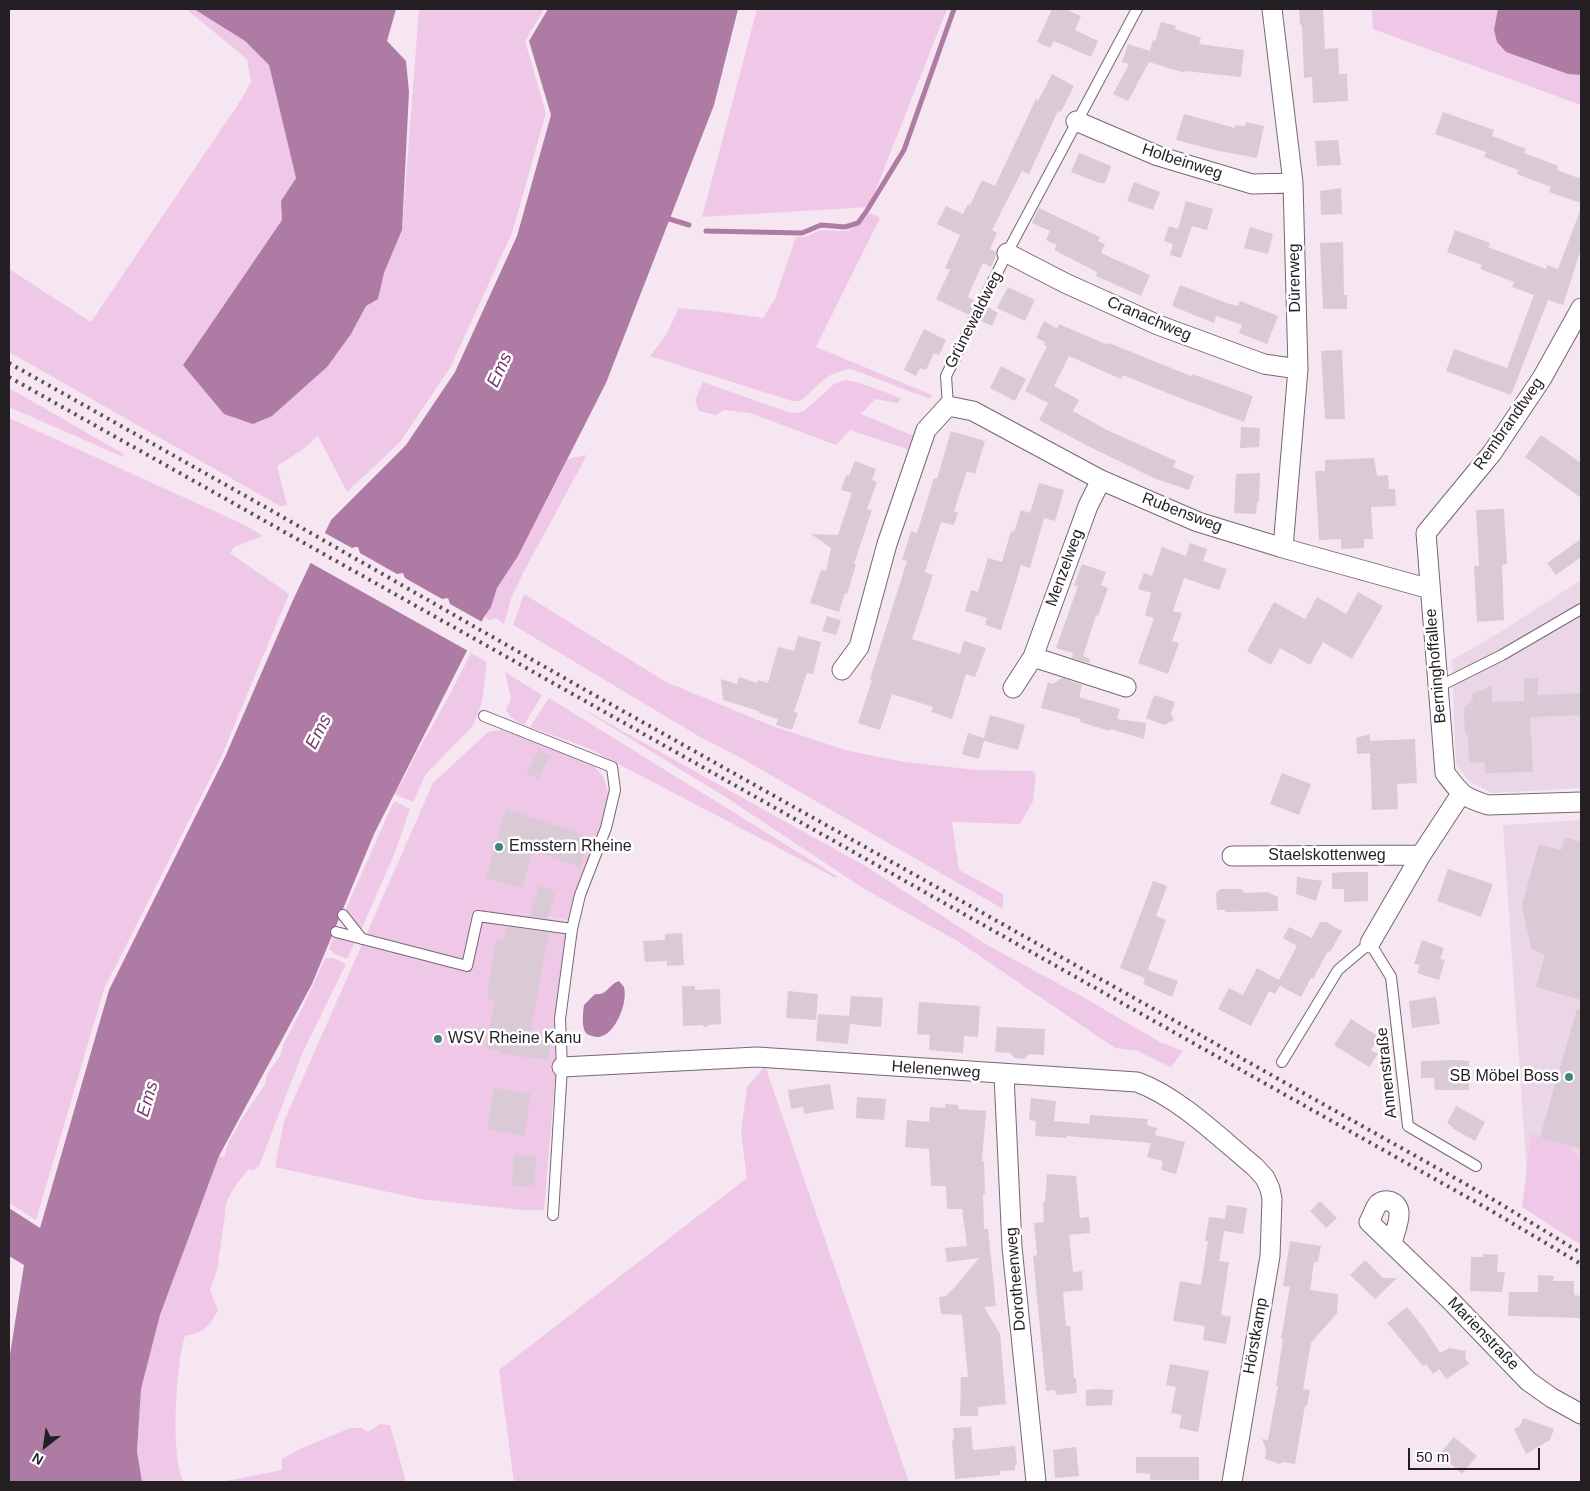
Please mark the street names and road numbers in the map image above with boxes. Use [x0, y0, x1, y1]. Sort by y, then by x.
street label: Holbeinweg [1139, 140, 1225, 184]
street label: Dürerweg [1285, 243, 1305, 313]
street label: Grünewaldweg [941, 268, 1007, 372]
street label: Cranachweg [1104, 293, 1194, 345]
street label: Rembrandtweg [1470, 374, 1548, 474]
street label: Rubensweg [1139, 489, 1225, 537]
street label: Menzelweg [1042, 527, 1088, 609]
street label: Berninghoffallee [1421, 608, 1451, 724]
street label: Staelskottenweg [1268, 846, 1386, 866]
street label: Annenstraße [1373, 1026, 1401, 1120]
street label: Helenenweg [891, 1057, 981, 1083]
street label: Dorotheenweg [1002, 1226, 1030, 1332]
street label: Marienstraße [1443, 1293, 1523, 1375]
street label: Hörstkamp [1240, 1296, 1272, 1376]

